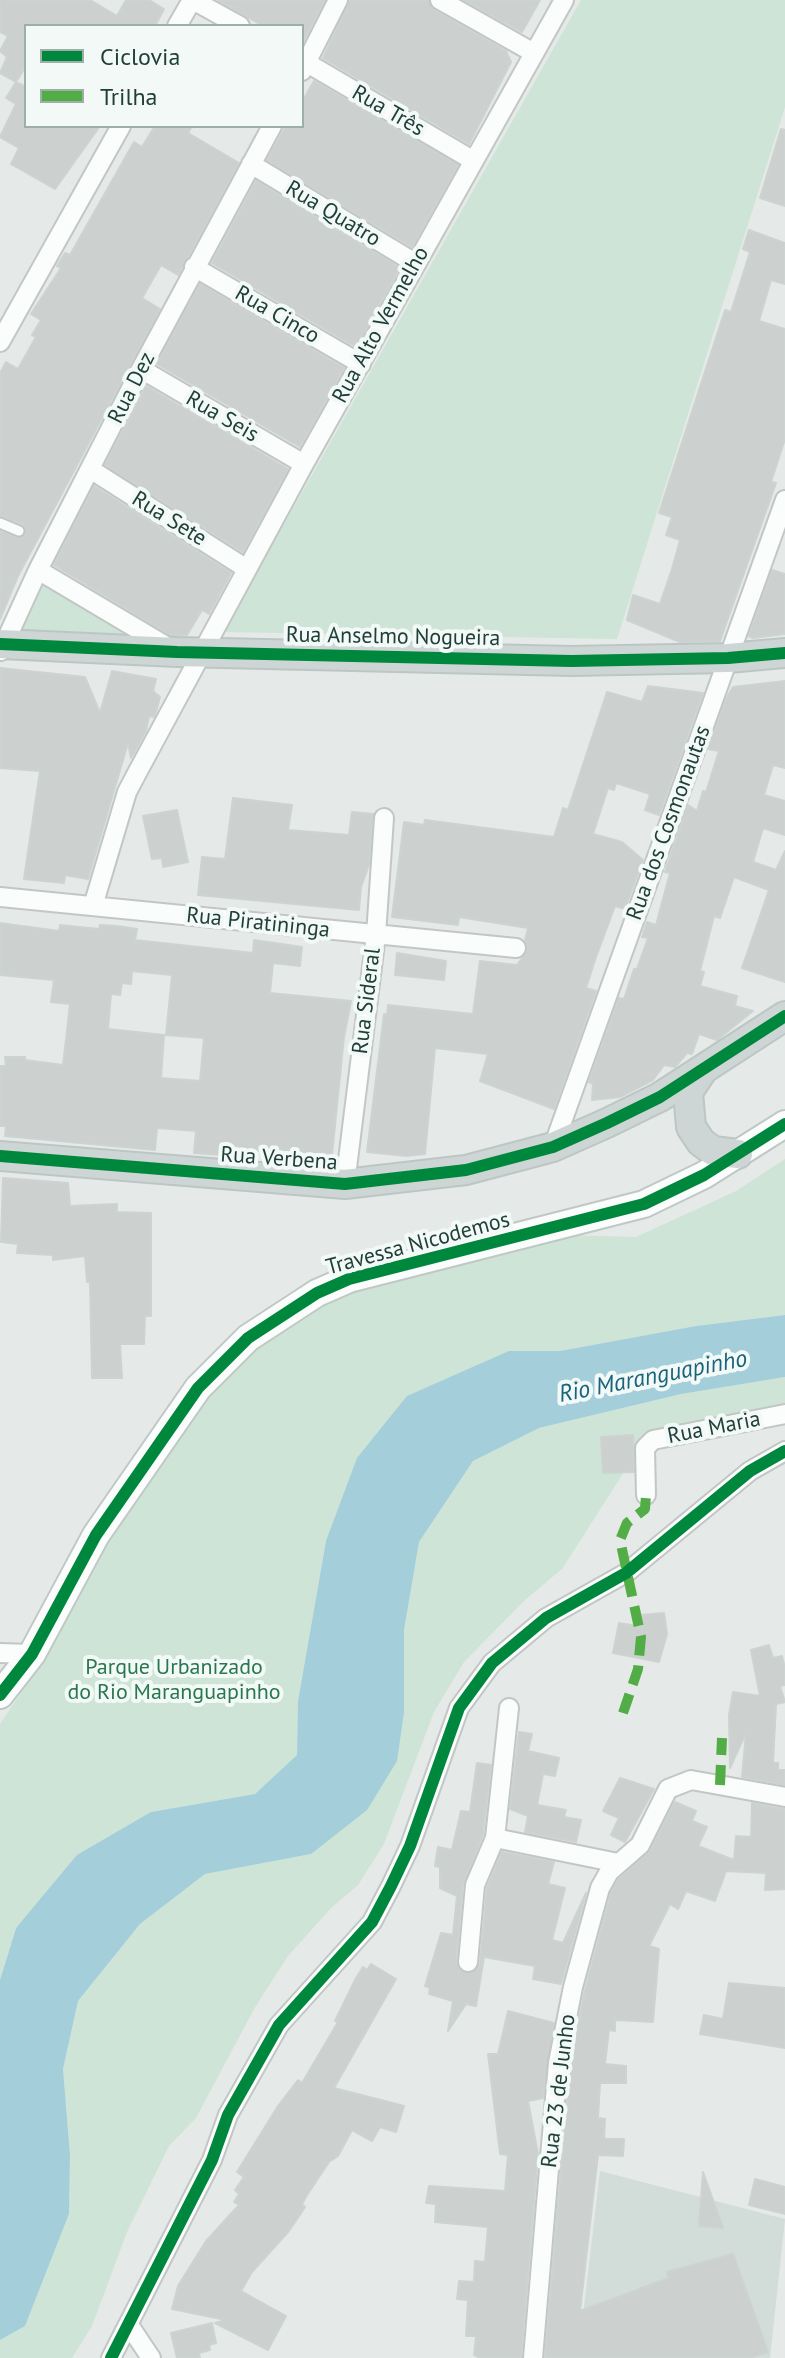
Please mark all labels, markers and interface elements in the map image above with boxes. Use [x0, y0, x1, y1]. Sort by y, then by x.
legend [24, 24, 304, 128]
text: Ciclovia [100, 41, 180, 72]
street label: Rua Três [347, 80, 429, 142]
text: Trilha [100, 81, 157, 112]
street label: Rua Quatro [281, 175, 385, 253]
street label: Rua Alto Vermelho [327, 242, 435, 408]
street label: Rua Cinco [230, 280, 324, 350]
street label: Rua Dez [103, 348, 161, 428]
street label: Rua Seis [181, 386, 263, 448]
street label: Rua Sete [127, 486, 211, 552]
street label: Rua Anselmo Nogueira [286, 622, 500, 652]
street label: Rua dos Cosmonautas [622, 722, 716, 924]
street label: Rua Piratininga [185, 902, 331, 944]
street label: Rua Sideral [347, 946, 387, 1056]
street label: Rua Verbena [220, 1142, 338, 1176]
street label: Travessa Nicodemos [323, 1207, 513, 1281]
water label: Rio Maranguapinho [556, 1345, 750, 1409]
street label: Rua Maria [665, 1406, 763, 1450]
park label: Parque Urbanizado do Rio Maranguapinho [67, 1655, 281, 1706]
street label: Rua 23 de Junho [536, 2013, 582, 2169]

